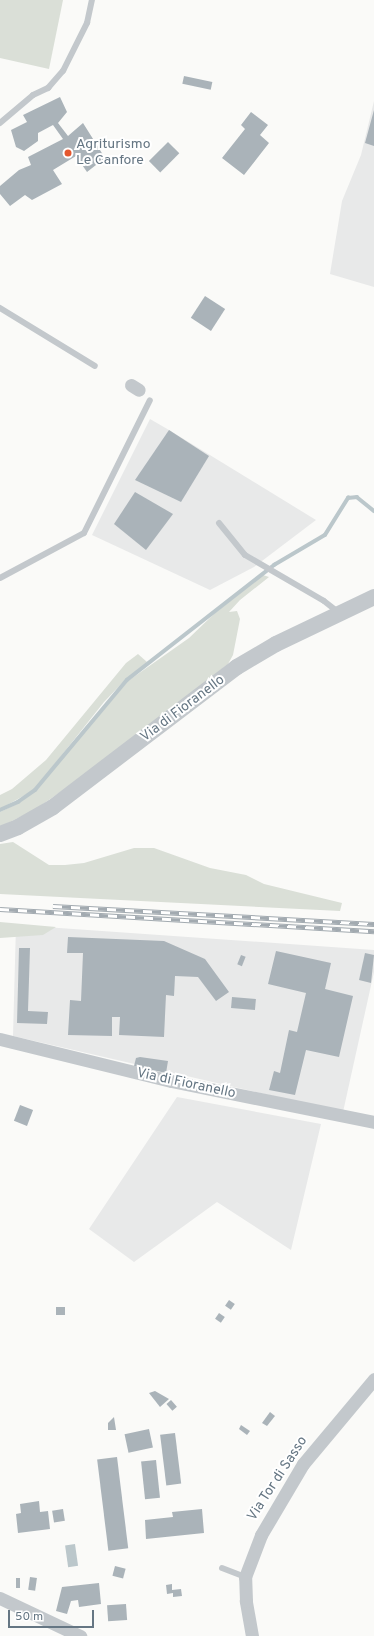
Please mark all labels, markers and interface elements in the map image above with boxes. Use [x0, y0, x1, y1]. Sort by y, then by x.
place label: Agriturismo Le Canfore [76, 137, 151, 170]
marker: Agriturismo Le Canfore [63, 148, 73, 158]
street label: Via di Fioranello [138, 672, 228, 746]
street label: Via di Fioranello [135, 1065, 237, 1103]
street label: Via Tor di Sasso [244, 1433, 312, 1525]
scale bar [10, 1602, 96, 1628]
text: 50 m [15, 1609, 43, 1625]

